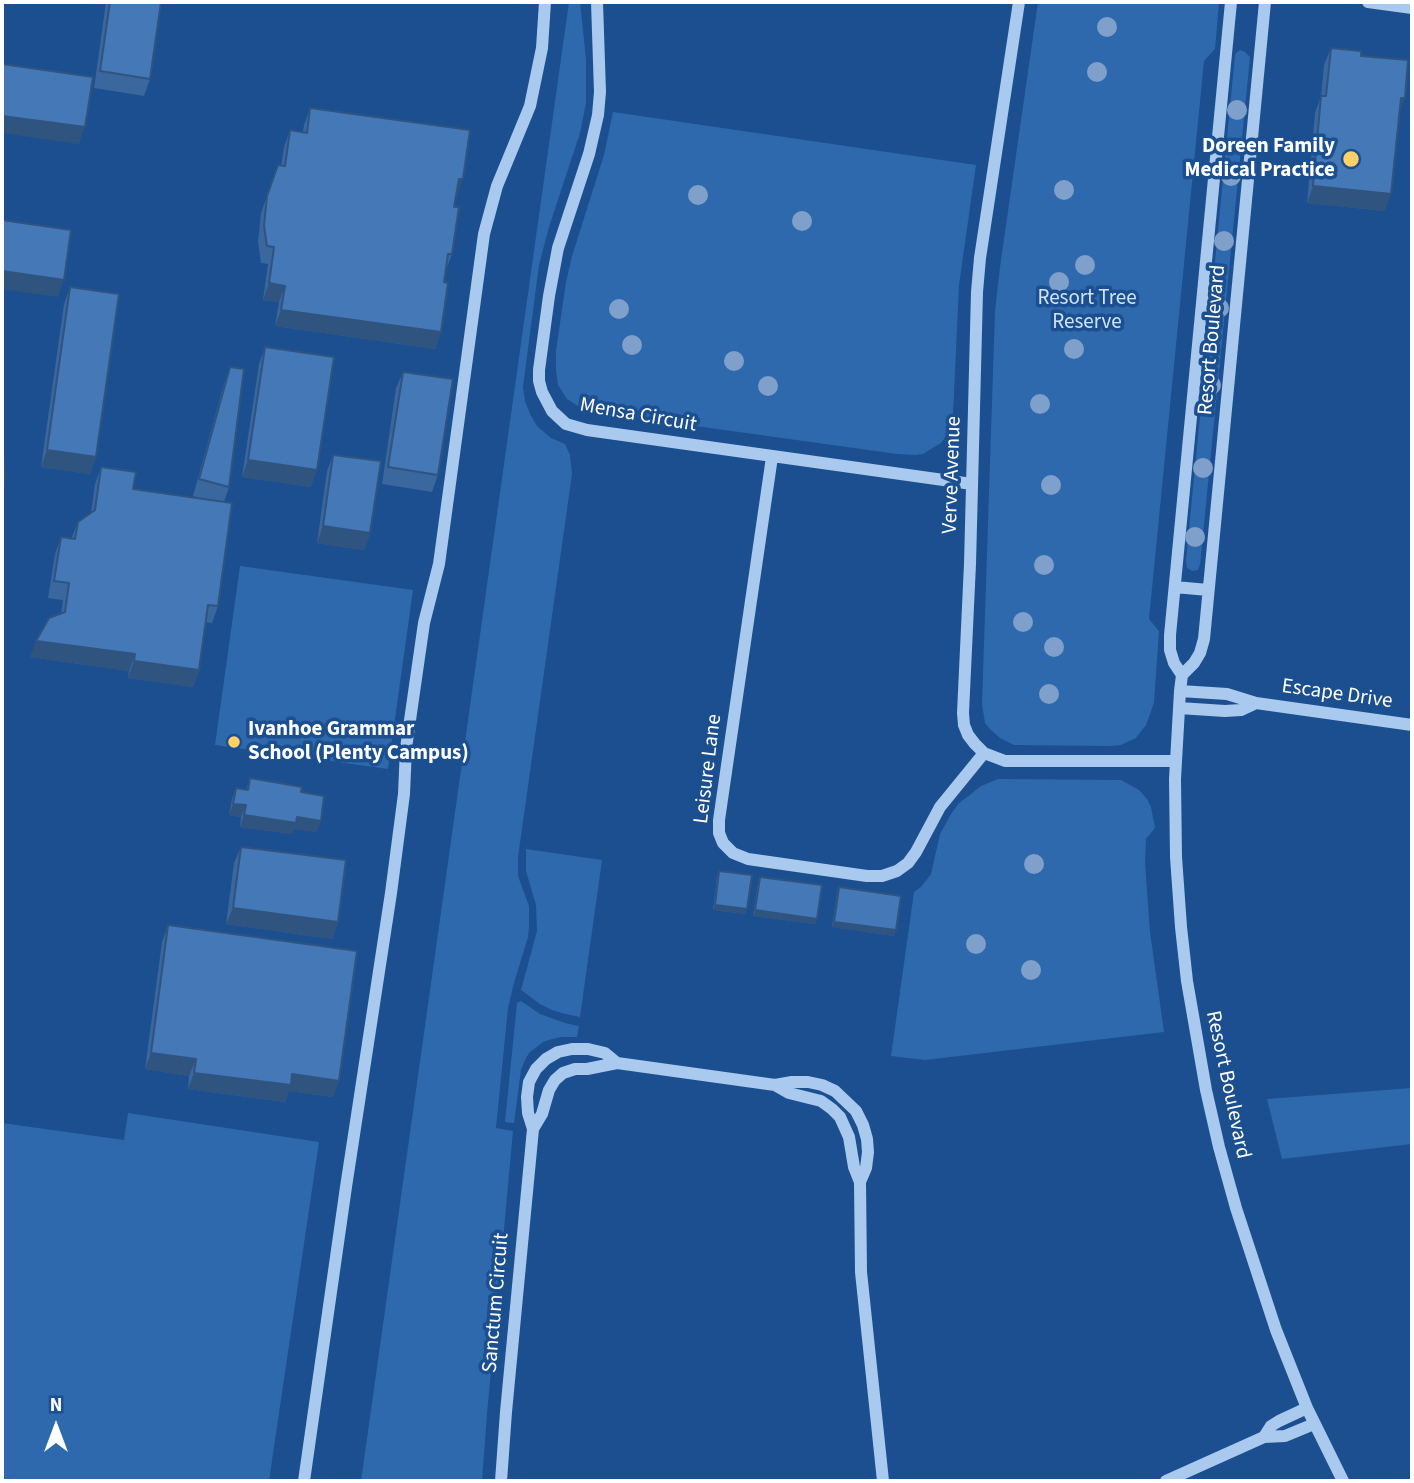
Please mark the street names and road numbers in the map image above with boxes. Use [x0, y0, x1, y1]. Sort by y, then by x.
street label: Resort Boulevard [1194, 264, 1232, 416]
street label: Mensa Circuit [578, 393, 698, 439]
street label: Verve Avenue [938, 416, 968, 534]
street label: Escape Drive [1280, 675, 1394, 715]
street label: Leisure Lane [690, 713, 728, 825]
street label: Resort Boulevard [1199, 1009, 1255, 1161]
street label: Sanctum Circuit [478, 1232, 516, 1374]

